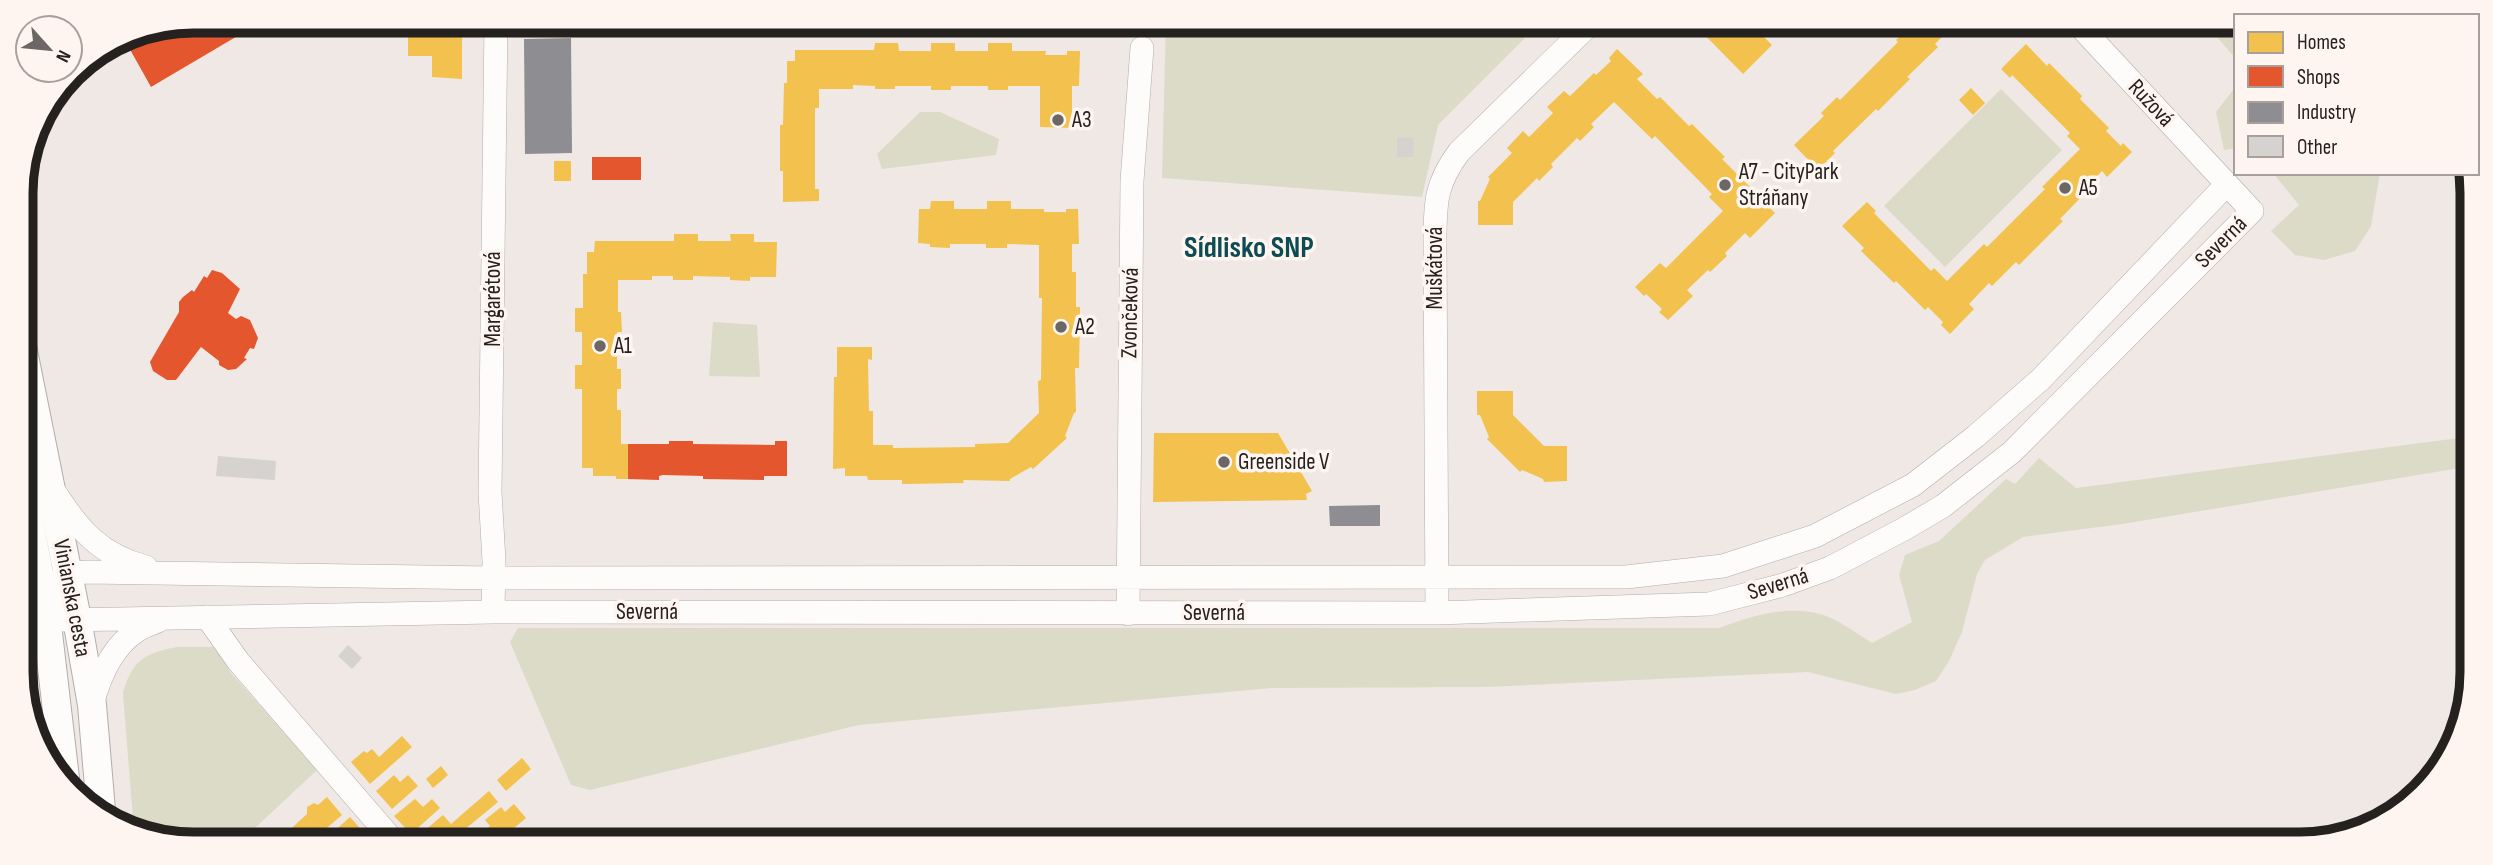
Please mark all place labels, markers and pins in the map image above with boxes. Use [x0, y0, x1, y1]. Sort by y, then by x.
place label: A3 [1071, 106, 1092, 134]
marker: A3 [1050, 112, 1066, 128]
place label: A7 - CityPark Stráňany [1738, 158, 1839, 212]
place label: A5 [2078, 174, 2098, 202]
marker: A7 - CityPark Stráňany [1717, 177, 1733, 193]
marker: A5 [2057, 180, 2073, 196]
place label: A2 [1074, 313, 1095, 341]
marker: A2 [1053, 319, 1069, 335]
place label: A1 [613, 332, 632, 360]
marker: A1 [592, 338, 608, 354]
place label: Greenside V [1238, 448, 1330, 476]
marker: Greenside V [1216, 454, 1232, 470]

